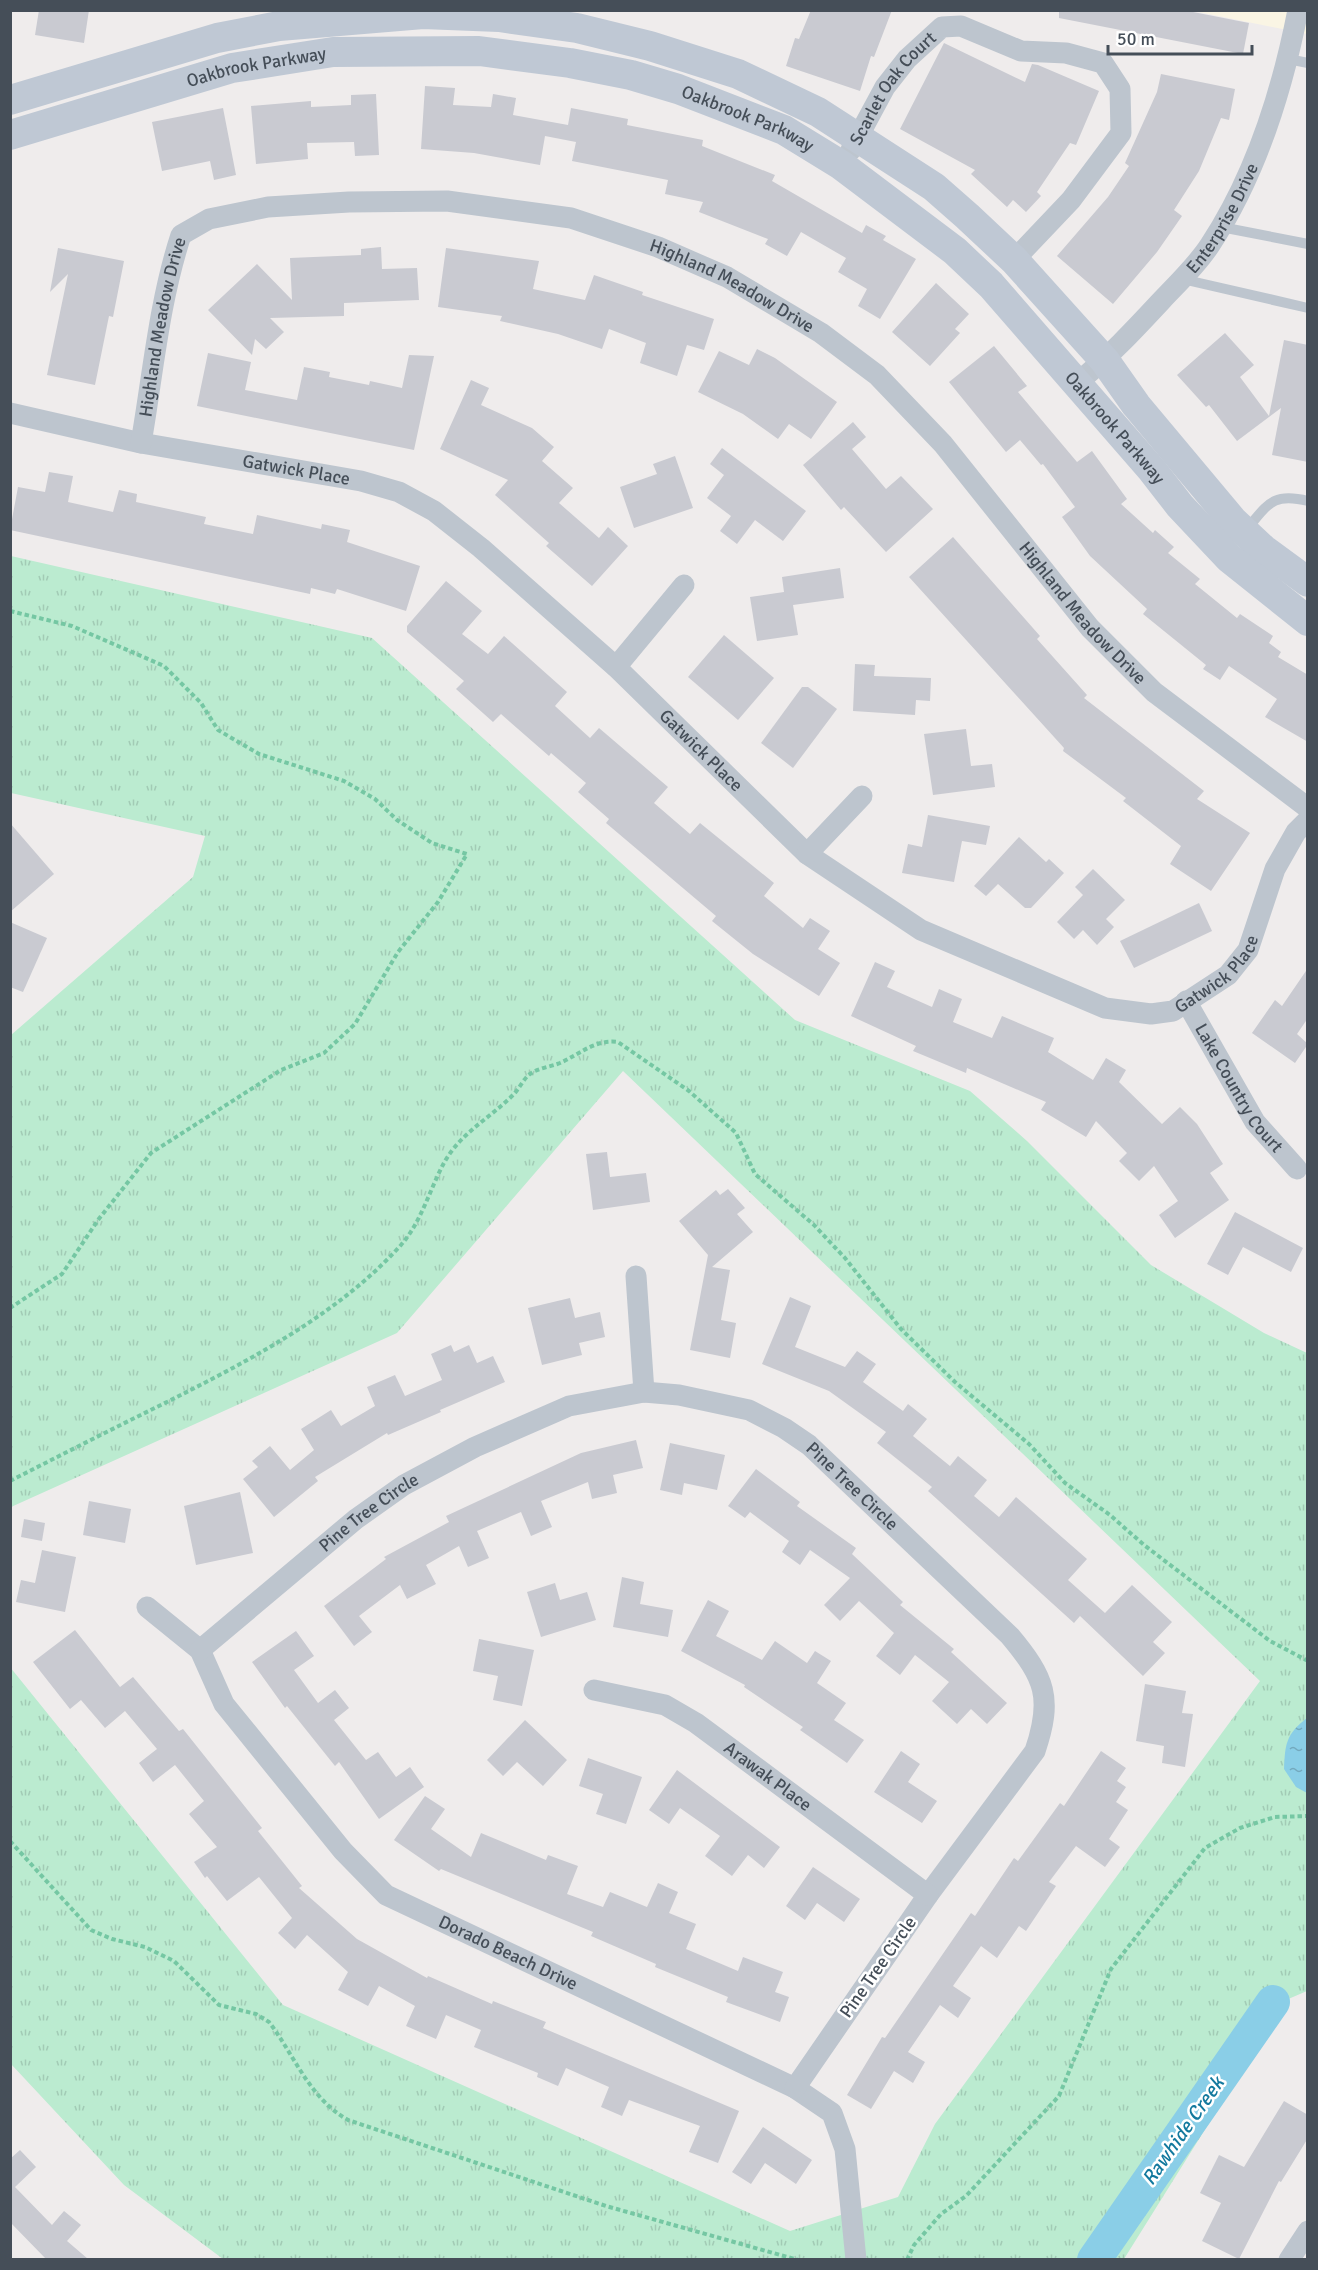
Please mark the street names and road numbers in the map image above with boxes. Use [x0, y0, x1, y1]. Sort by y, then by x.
street label: Scarlet Oak Court [845, 27, 941, 149]
street label: Oakbrook Parkway [184, 42, 328, 92]
street label: Oakbrook Parkway [679, 80, 819, 157]
street label: Enterprise Drive [1182, 160, 1263, 278]
street label: Highland Meadow Drive [134, 234, 191, 418]
street label: Highland Meadow Drive [647, 234, 818, 337]
street label: Oakbrook Parkway [1060, 367, 1170, 489]
street label: Gatwick Place [241, 450, 352, 490]
street label: Highland Meadow Drive [1014, 537, 1151, 689]
street label: Gatwick Place [655, 705, 748, 796]
street label: Gatwick Place [1170, 932, 1263, 1018]
street label: Lake Country Court [1190, 1019, 1288, 1157]
street label: Pine Tree Circle [802, 1437, 903, 1535]
street label: Pine Tree Circle [314, 1468, 422, 1556]
street label: Arawak Place [720, 1737, 816, 1816]
street label: Dorado Beach Drive [435, 1910, 581, 1995]
street label: Pine Tree Circle [835, 1912, 921, 2022]

